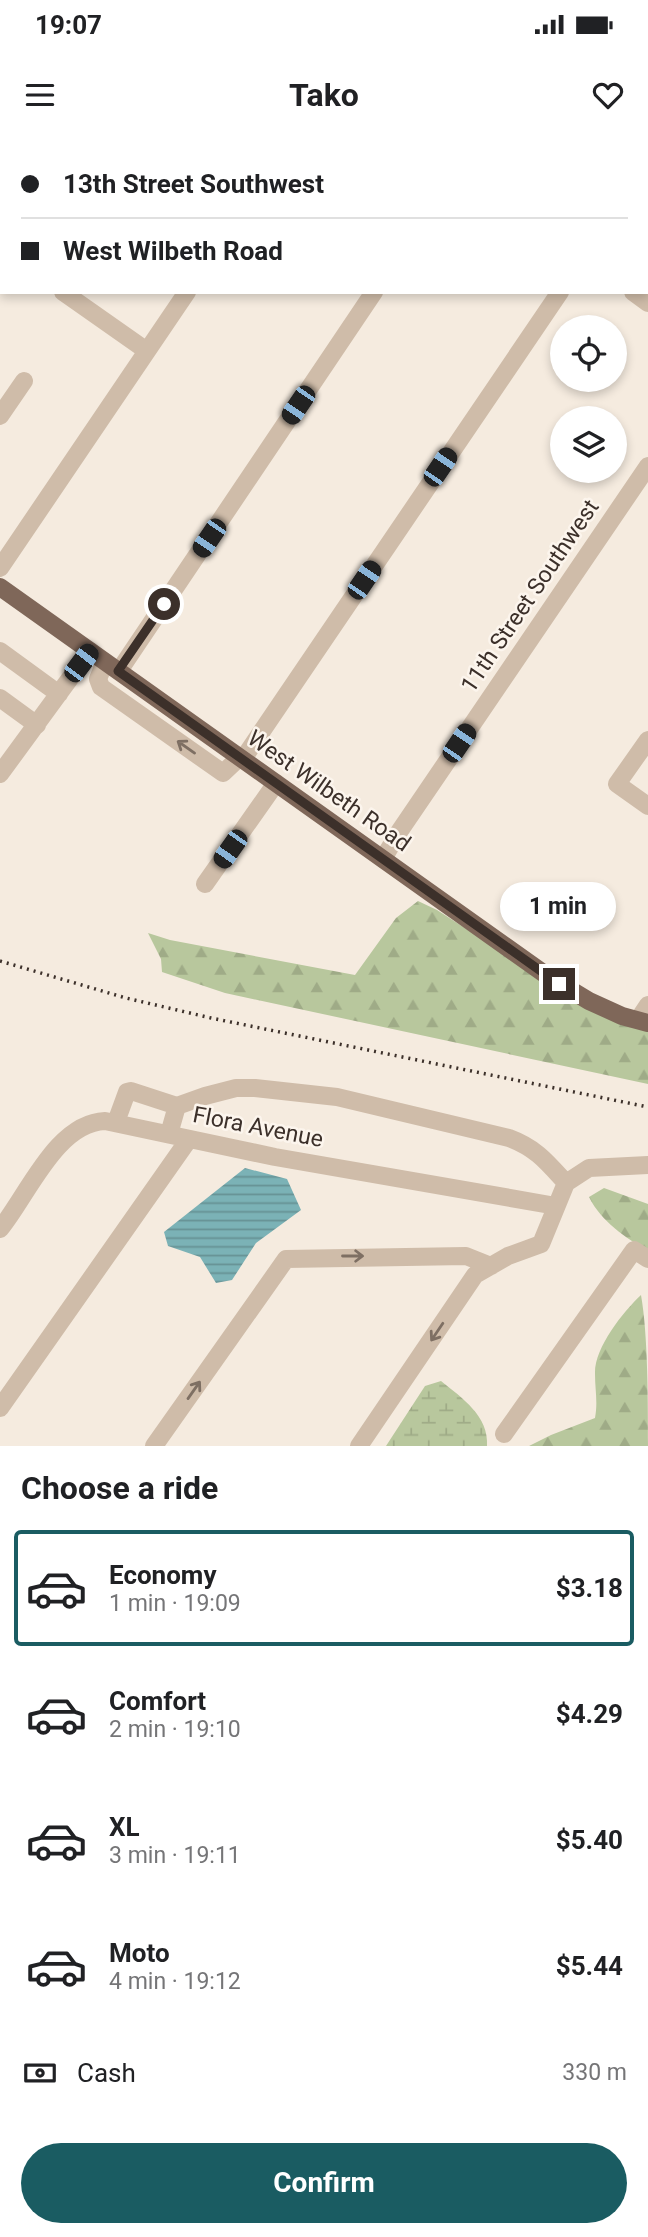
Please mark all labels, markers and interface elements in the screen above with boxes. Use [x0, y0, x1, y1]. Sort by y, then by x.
text: 19:07 [35, 10, 102, 40]
icon: menu [21, 76, 59, 114]
text: Tako [289, 76, 359, 114]
icon: heart [589, 76, 627, 114]
text: 13th Street Southwest [63, 169, 324, 199]
text: West Wilbeth Road [63, 236, 283, 266]
map controls [550, 315, 627, 483]
button: locate [550, 315, 627, 392]
car [278, 382, 319, 428]
button: layers [550, 406, 627, 483]
car [420, 444, 461, 490]
street label: 11th Street Southwest [455, 494, 605, 698]
car [189, 515, 230, 561]
car [344, 557, 385, 603]
route start [148, 588, 180, 620]
car [60, 640, 103, 686]
car [439, 720, 480, 766]
street label: West Wilbeth Road [242, 725, 416, 857]
one-way arrow [177, 740, 196, 754]
car [210, 826, 251, 872]
callout: 1 min [501, 882, 617, 932]
text: 1 min [529, 893, 587, 920]
route end [543, 968, 575, 1000]
street label: Flora Avenue [191, 1101, 325, 1153]
one-way arrow [341, 1249, 364, 1263]
one-way arrow [430, 1322, 444, 1341]
one-way arrow [187, 1381, 201, 1400]
text: Choose a ride [21, 1469, 218, 1507]
icon: car [25, 1557, 88, 1620]
text: Economy [109, 1560, 216, 1590]
text: $3.18 [556, 1573, 623, 1603]
text: 1 min · 19:09 [109, 1590, 241, 1617]
icon: car [25, 1683, 88, 1746]
text: Comfort [109, 1686, 206, 1716]
text: $4.29 [556, 1699, 623, 1729]
text: 2 min · 19:10 [109, 1716, 241, 1743]
icon: car [25, 1809, 88, 1872]
text: XL [109, 1812, 140, 1842]
text: $5.40 [556, 1825, 623, 1855]
text: 3 min · 19:11 [109, 1842, 241, 1869]
icon: car [25, 1935, 88, 1998]
text: Moto [109, 1938, 170, 1968]
text: $5.44 [556, 1951, 623, 1981]
text: 4 min · 19:12 [109, 1968, 241, 1995]
icon: cash [21, 2054, 59, 2092]
text: Cash [77, 2058, 136, 2088]
text: 330 m [562, 2059, 627, 2086]
button: Confirm [21, 2143, 627, 2223]

